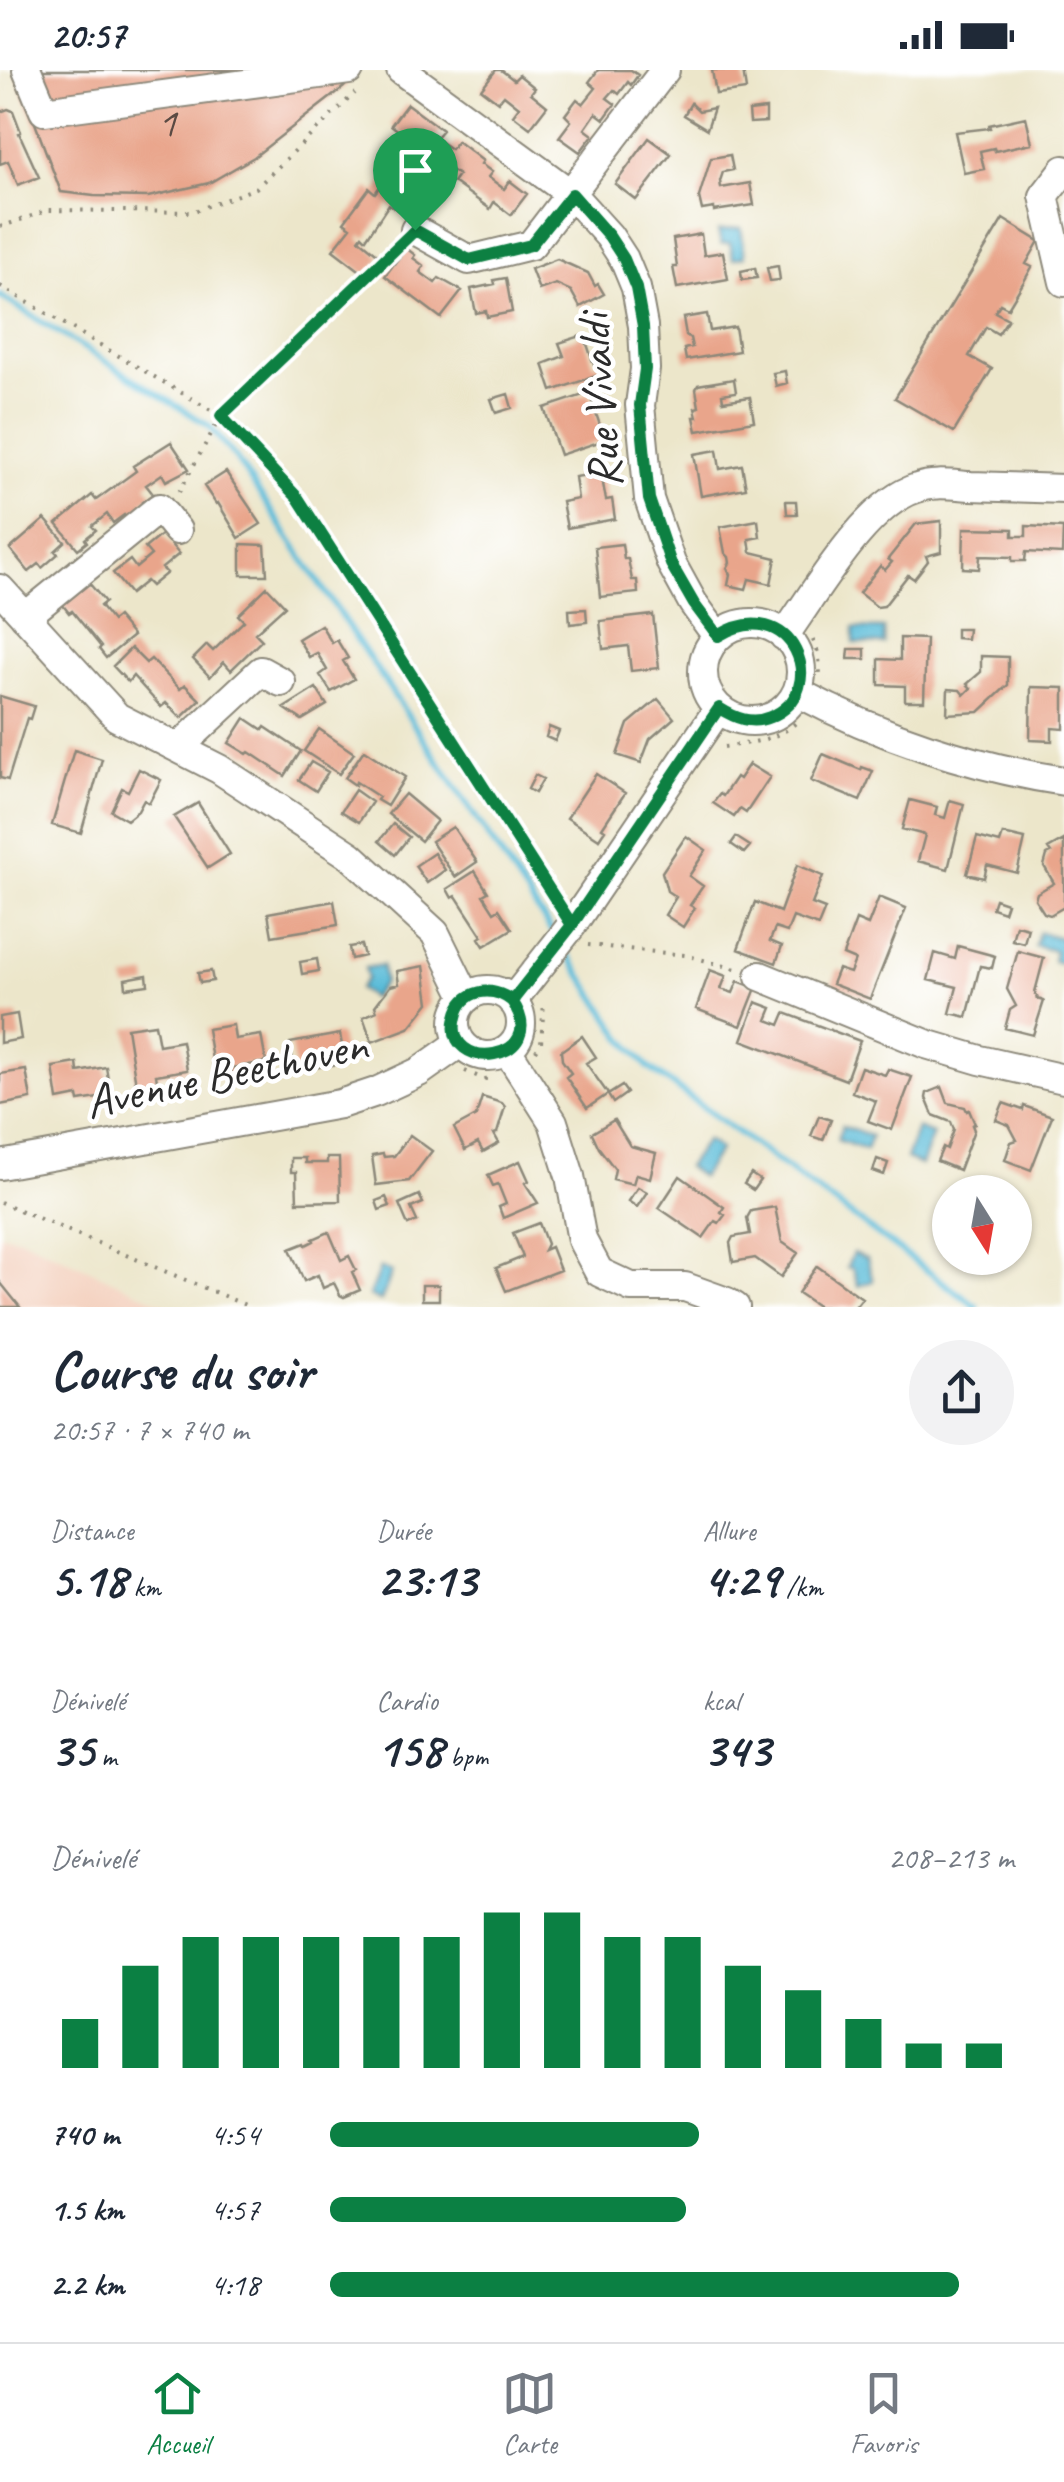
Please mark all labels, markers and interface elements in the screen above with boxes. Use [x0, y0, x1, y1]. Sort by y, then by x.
text: 20:57 [50, 12, 125, 59]
house number: 1 [158, 96, 179, 149]
pin [373, 128, 458, 231]
icon: arrive [388, 143, 443, 198]
street label: Rue Vivaldi [563, 307, 635, 490]
street label: Avenue Beethoven [80, 1014, 373, 1132]
north arrow [932, 1175, 1032, 1275]
map controls [932, 1175, 1032, 1275]
text: Course du soir [50, 1336, 313, 1406]
button: share [909, 1340, 1014, 1445]
text: 20:57 · 7 × 740 m [50, 1409, 248, 1450]
text: Distance [50, 1513, 134, 1548]
text: Durée [376, 1513, 431, 1548]
text: Allure [703, 1513, 756, 1548]
text: 5.18 [50, 1548, 127, 1611]
text: 23:13 [376, 1548, 476, 1611]
text: 4:29 [703, 1548, 779, 1611]
text: km [127, 1569, 161, 1604]
text: /km [779, 1569, 823, 1604]
text: Dénivelé [50, 1683, 125, 1718]
text: Cardio [376, 1683, 438, 1718]
text: kcal [703, 1683, 740, 1718]
text: 35 [50, 1718, 94, 1781]
text: 158 [376, 1718, 443, 1781]
text: 343 [703, 1718, 770, 1781]
text: m [94, 1739, 117, 1774]
text: bpm [443, 1739, 488, 1774]
text: Dénivelé [50, 1837, 136, 1878]
text: 208–213 m [888, 1837, 1014, 1878]
text: 740 m [50, 2114, 119, 2155]
text: 4:54 [210, 2114, 260, 2155]
text: 1.5 km [50, 2189, 124, 2230]
text: 4:57 [210, 2189, 260, 2230]
text: 2.2 km [50, 2264, 124, 2305]
text: 4:18 [210, 2264, 260, 2305]
tab: Accueil [146, 2366, 210, 2461]
tab: Carte [502, 2366, 557, 2461]
tab: Favoris [850, 2366, 918, 2461]

